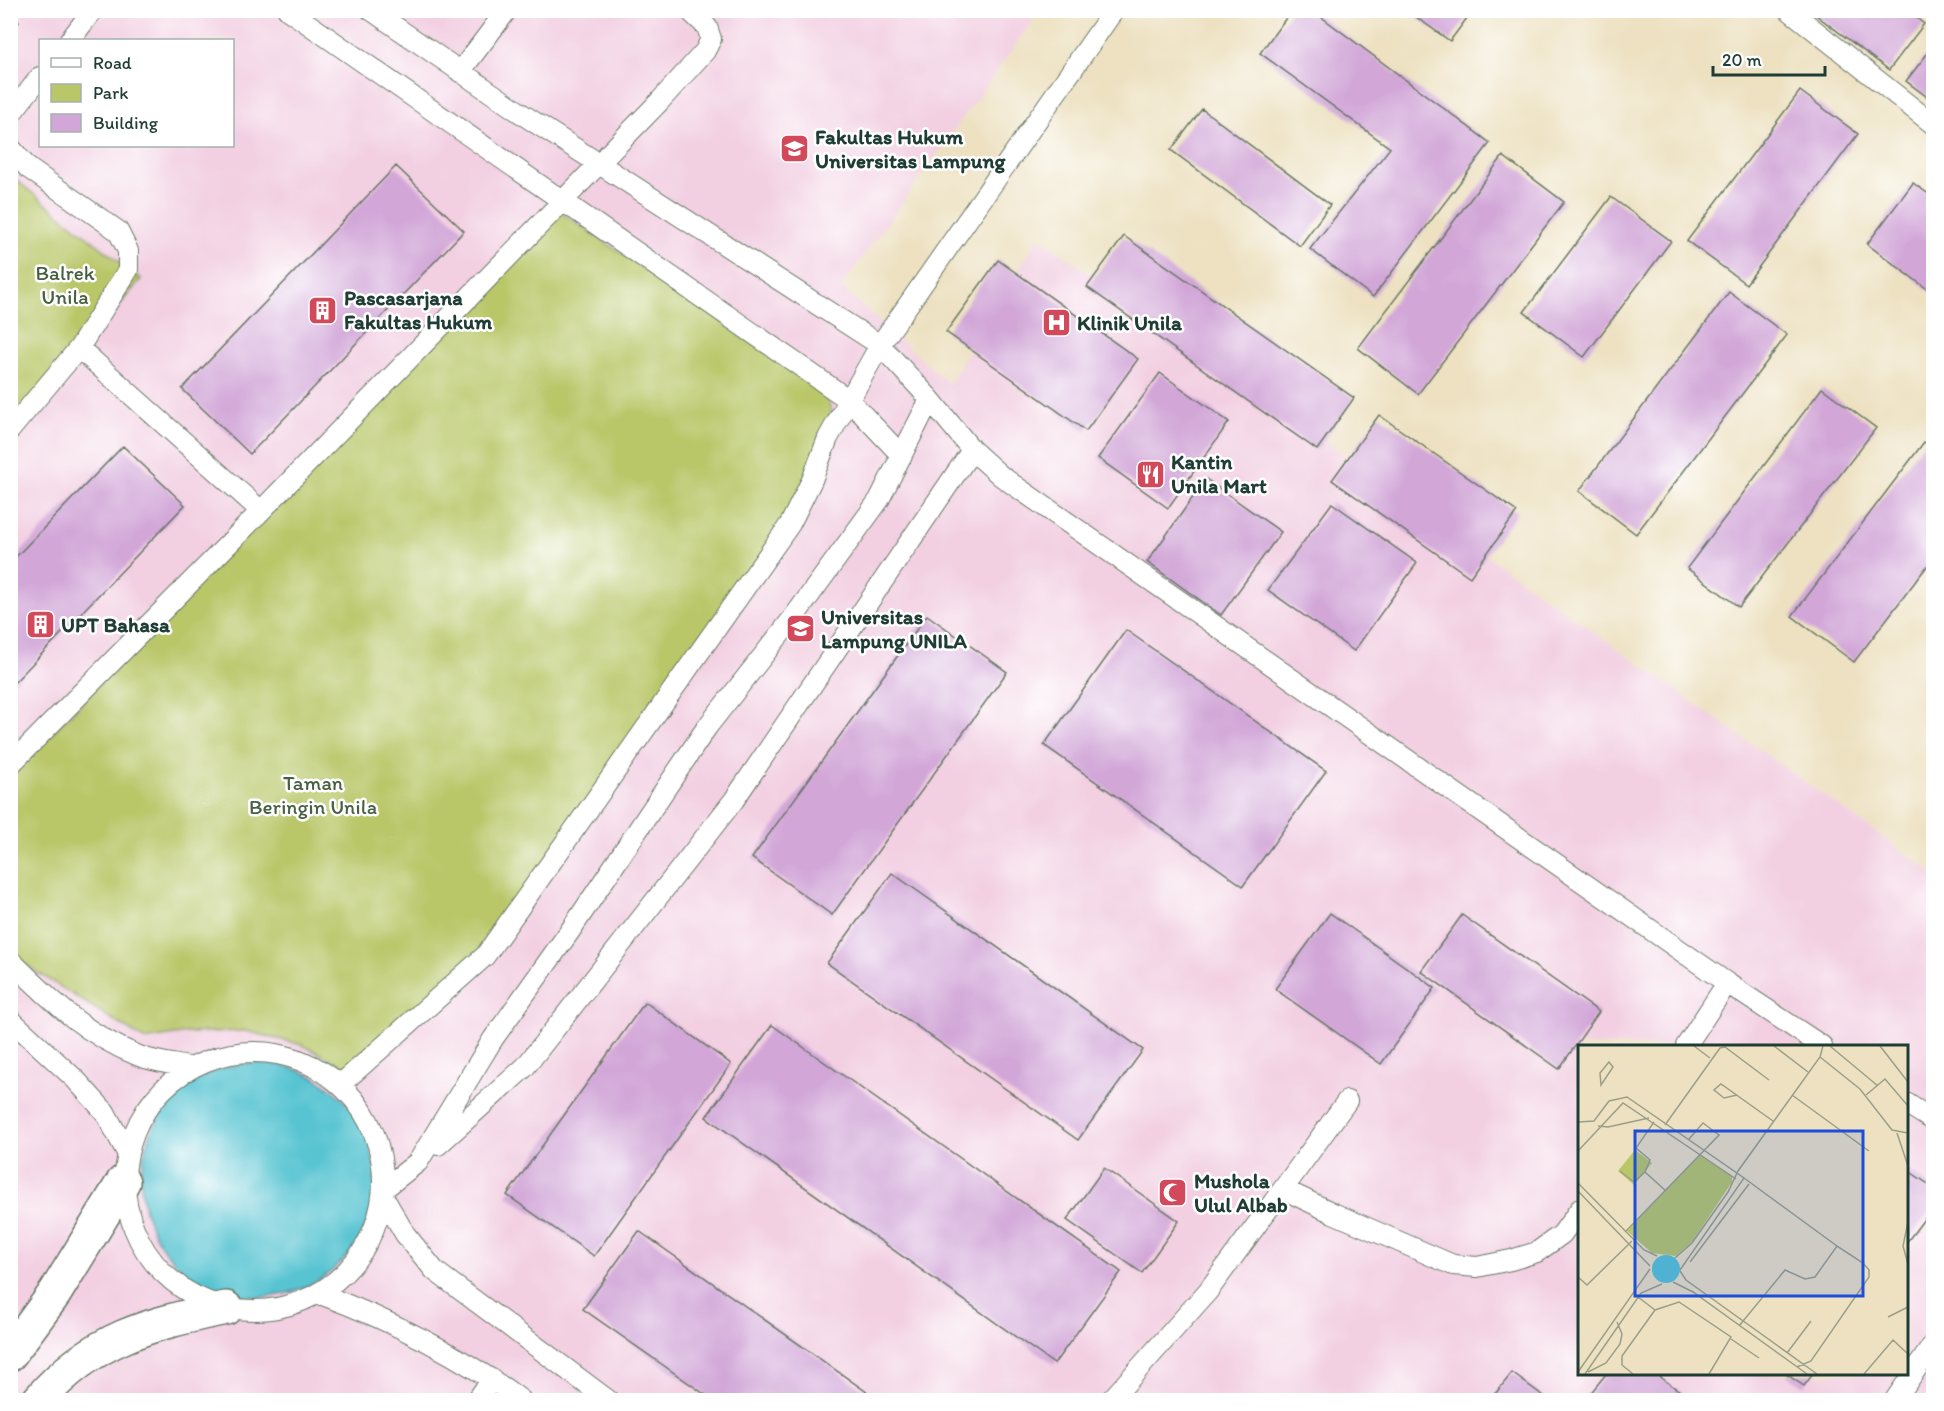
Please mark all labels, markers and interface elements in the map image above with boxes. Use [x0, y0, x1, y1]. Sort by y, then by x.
legend [39, 39, 234, 147]
scale bar [1713, 39, 1826, 77]
text: 20 m [1722, 49, 1762, 71]
text: Road [93, 52, 132, 74]
text: Park [93, 82, 128, 104]
text: Building [93, 112, 159, 134]
place label: Fakultas Hukum Universitas Lampung [815, 124, 1006, 174]
school or university icon: Fakultas Hukum Universitas Lampung [778, 133, 810, 165]
park label: Balrek Unila [35, 260, 95, 309]
place label: Pascasarjana Fakultas Hukum [344, 285, 492, 334]
building icon: Pascasarjana Fakultas Hukum [307, 294, 339, 326]
hospital icon: Klinik Unila [1040, 307, 1072, 339]
place label: Klinik Unila [1077, 310, 1183, 335]
place label: Kantin Unila Mart [1171, 449, 1267, 498]
restaurant icon: Kantin Unila Mart [1134, 458, 1166, 490]
place label: Universitas Lampung UNILA [821, 604, 968, 654]
building icon: UPT Bahasa [24, 609, 56, 641]
place label: UPT Bahasa [61, 612, 171, 637]
school or university icon: Universitas Lampung UNILA [784, 613, 816, 645]
park label: Taman Beringin Unila [249, 770, 377, 819]
inset map [1578, 1045, 1908, 1375]
place label: Mushola Ulul Albab [1194, 1168, 1288, 1217]
mosque icon: Mushola Ulul Albab [1157, 1177, 1189, 1209]

